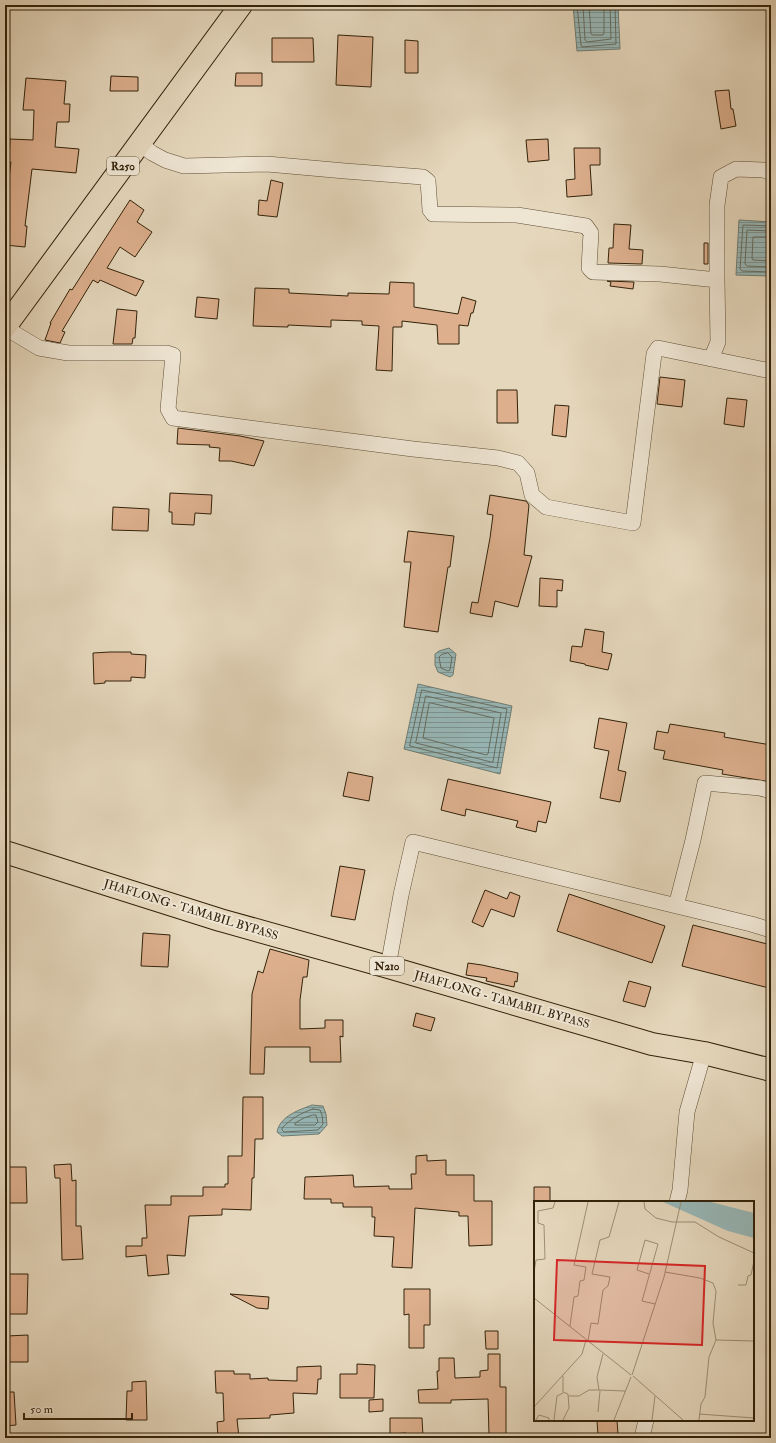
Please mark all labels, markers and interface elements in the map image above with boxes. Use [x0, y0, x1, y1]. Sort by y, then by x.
road number: R250 [107, 157, 139, 175]
street label: JHAFLONG - TAMABIL BYPASS [101, 876, 280, 944]
road number: N210 [370, 957, 404, 975]
street label: JHAFLONG - TAMABIL BYPASS [412, 967, 592, 1032]
inset map [534, 1201, 754, 1421]
scale bar [24, 1395, 132, 1421]
text: 50 m [30, 1402, 54, 1417]

